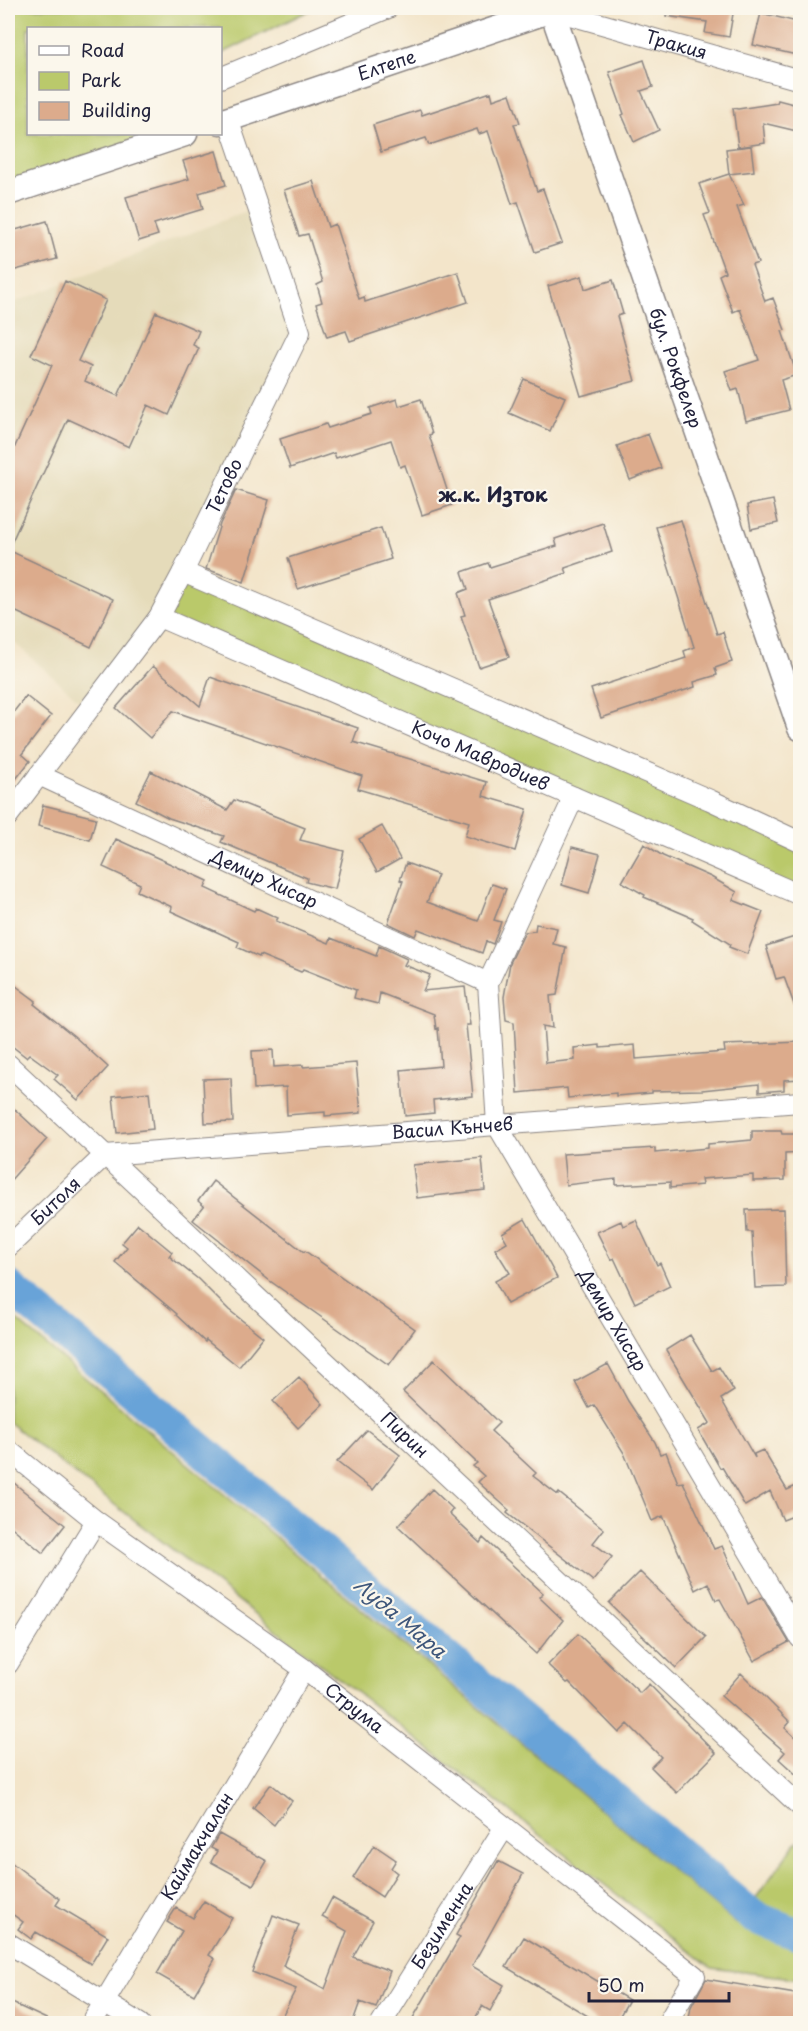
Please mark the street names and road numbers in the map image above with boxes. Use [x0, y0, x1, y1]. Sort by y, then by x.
street label: Тракия [643, 22, 711, 65]
street label: Елтепе [354, 42, 419, 87]
street label: бул. Рокфелер [644, 304, 710, 432]
street label: Тетово [198, 453, 248, 518]
street label: Кочо Мавродиев [408, 713, 554, 797]
street label: Демир Хисар [206, 841, 323, 914]
street label: Васил Кънчев [390, 1109, 514, 1145]
street label: Битоля [24, 1170, 86, 1231]
street label: Демир Хисар [572, 1262, 655, 1376]
street label: Пирин [375, 1405, 435, 1464]
street label: Струма [319, 1675, 390, 1739]
street label: Каймакчалан [153, 1787, 239, 1905]
street label: Безименна [404, 1876, 479, 1974]

